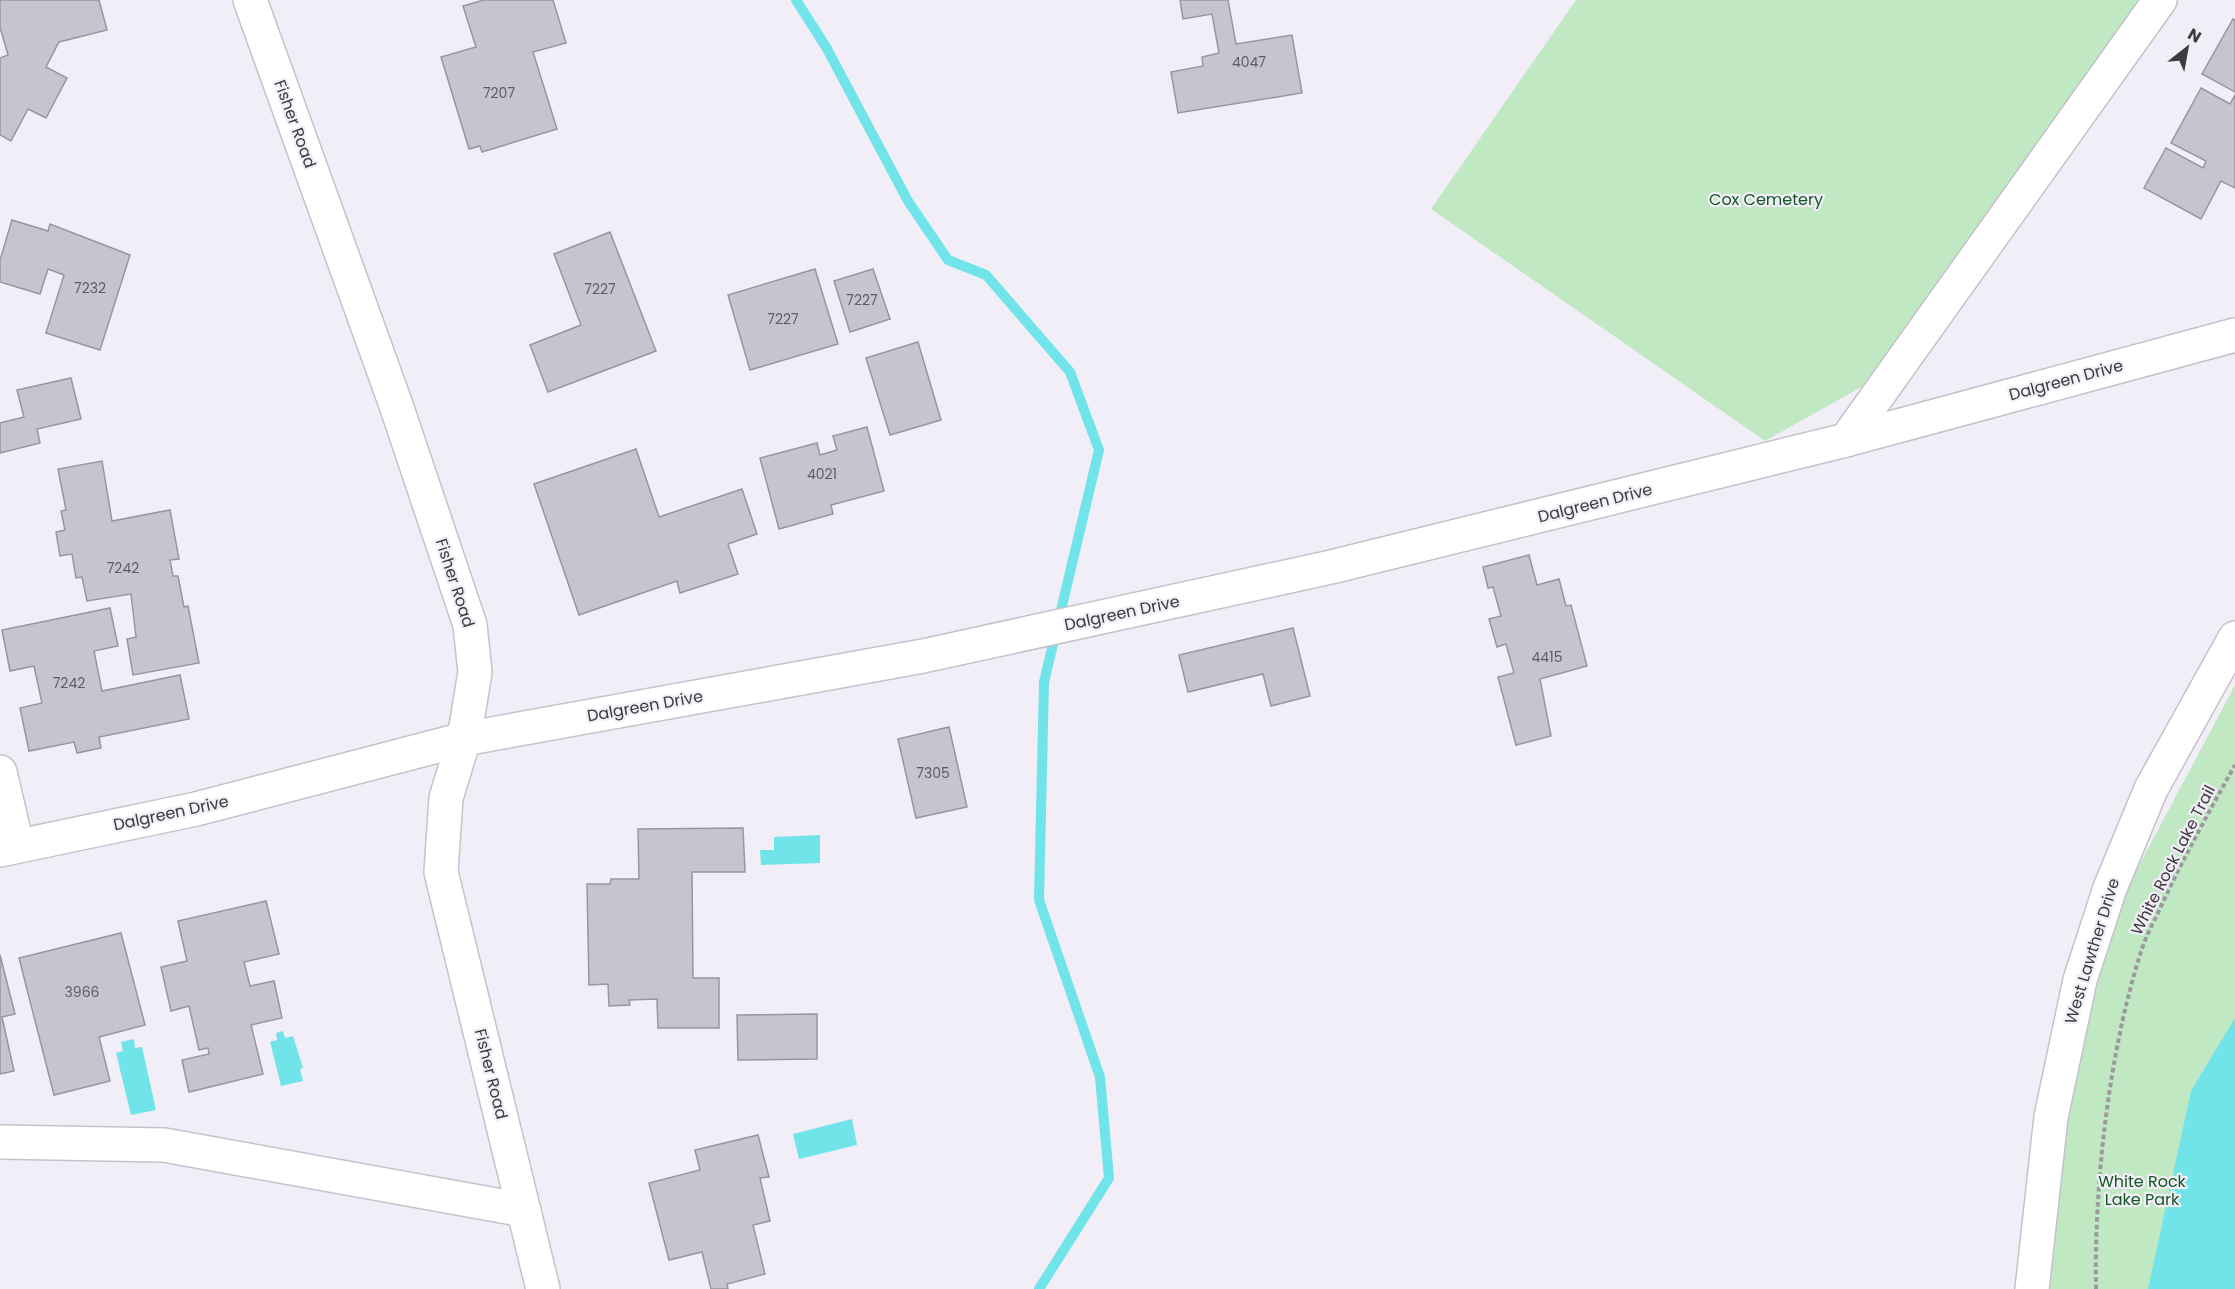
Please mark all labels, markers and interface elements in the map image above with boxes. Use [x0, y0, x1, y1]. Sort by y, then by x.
north arrow [2157, 18, 2217, 78]
text: N [2183, 23, 2206, 49]
house number: 4047 [1232, 52, 1266, 72]
street label: Fisher Road [268, 77, 322, 171]
house number: 7207 [483, 83, 515, 103]
park label: Cox Cemetery [1709, 188, 1823, 211]
house number: 7232 [74, 278, 106, 298]
house number: 7227 [584, 279, 616, 299]
house number: 7227 [846, 290, 878, 310]
house number: 7227 [767, 309, 799, 329]
street label: Dalgreen Drive [2006, 354, 2126, 406]
house number: 4021 [807, 464, 837, 484]
street label: Dalgreen Drive [1535, 478, 1655, 528]
street label: Fisher Road [430, 536, 480, 630]
house number: 7242 [107, 558, 139, 578]
street label: Dalgreen Drive [1062, 590, 1182, 636]
house number: 4415 [1532, 647, 1562, 667]
house number: 7242 [53, 673, 85, 693]
street label: Dalgreen Drive [585, 684, 705, 728]
house number: 7305 [916, 763, 950, 783]
street label: White Rock Lake Trail [2125, 781, 2221, 939]
street label: Dalgreen Drive [111, 790, 231, 836]
street label: West Lawther Drive [2059, 875, 2125, 1027]
house number: 3966 [65, 982, 100, 1002]
street label: Fisher Road [469, 1026, 513, 1122]
park label: White Rock Lake Park [2098, 1170, 2187, 1211]

